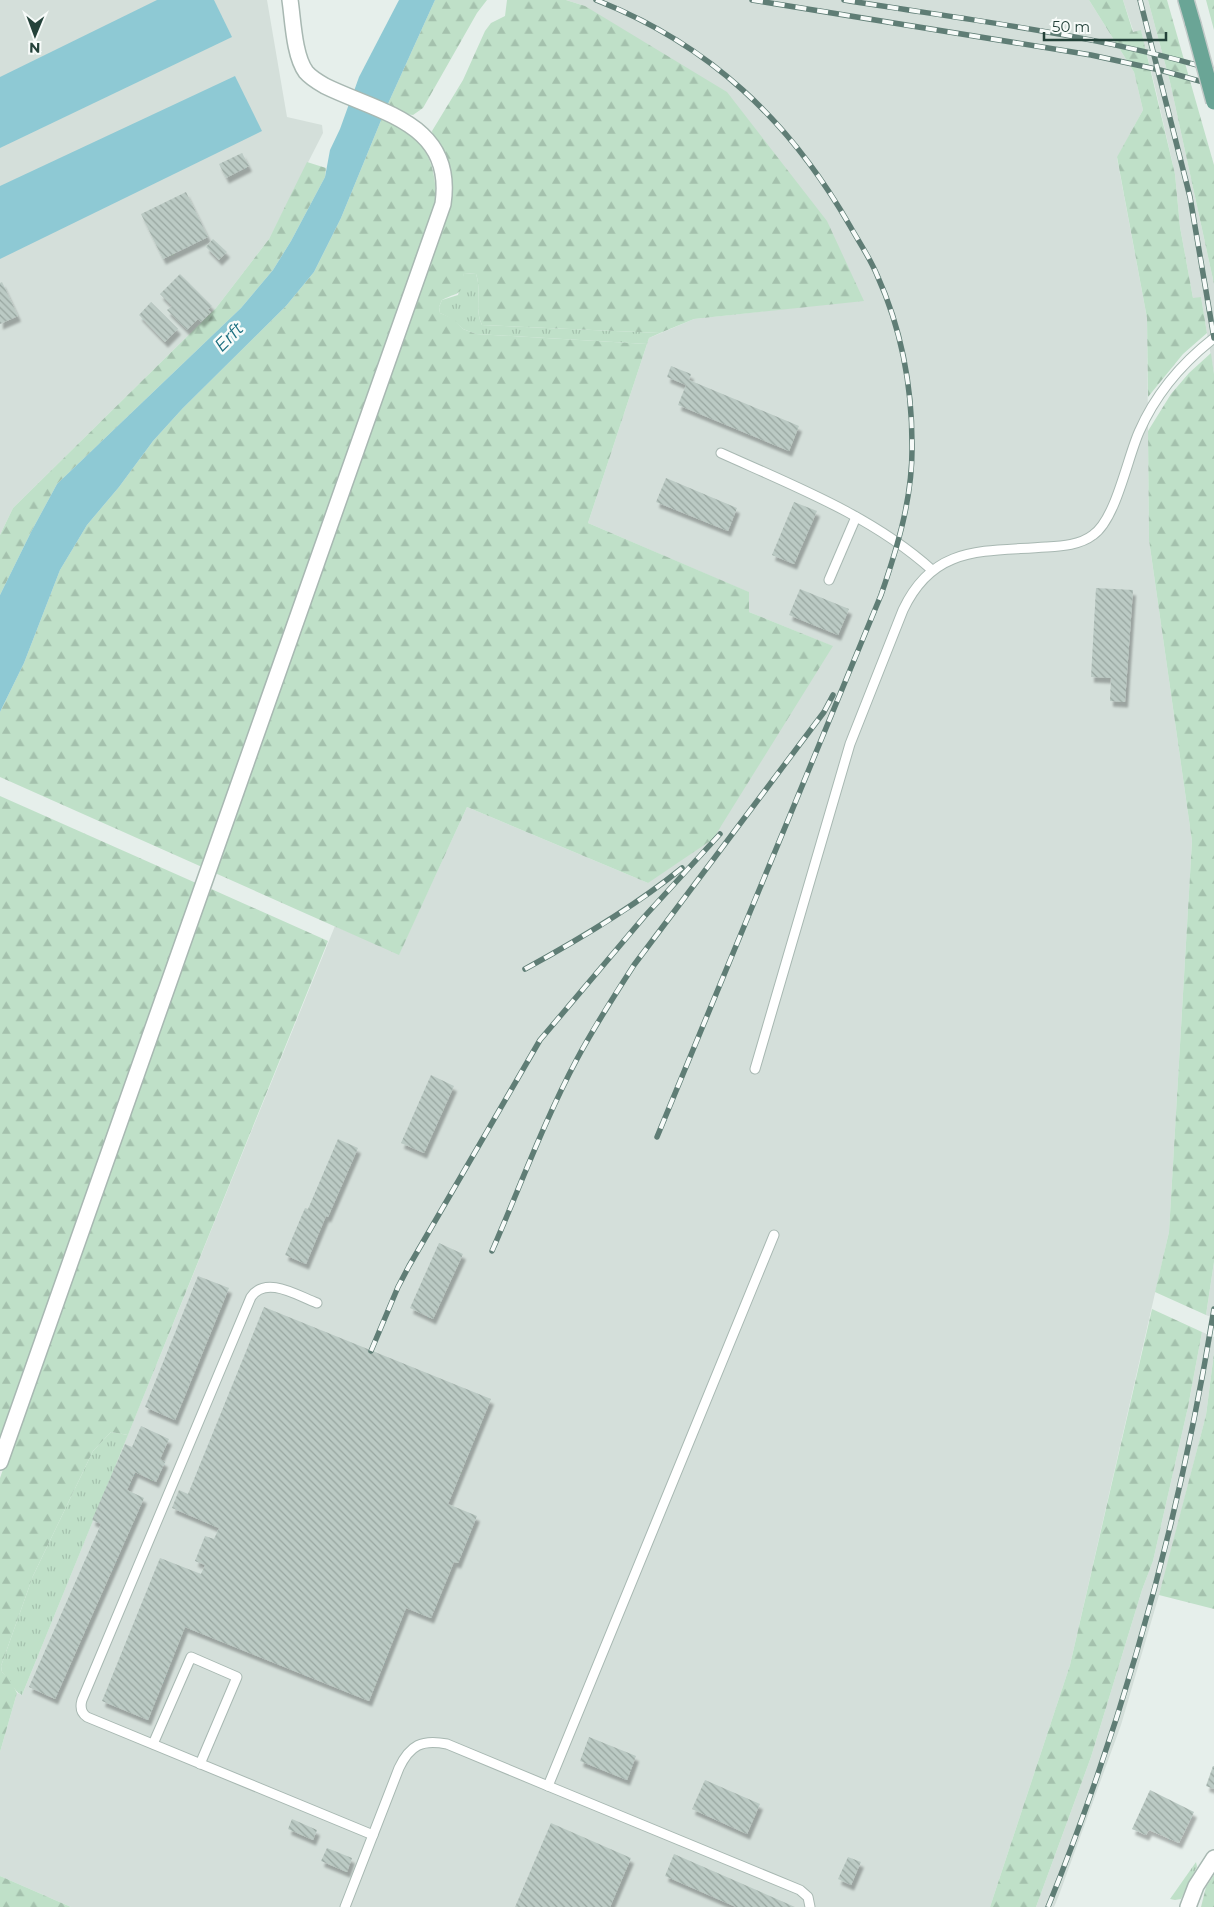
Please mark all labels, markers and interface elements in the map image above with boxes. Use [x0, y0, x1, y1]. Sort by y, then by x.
north arrow [10, 10, 60, 60]
scale bar [1044, 10, 1166, 42]
text: 50 m [1052, 17, 1090, 36]
text: N [29, 39, 41, 57]
water label: Erft [210, 317, 249, 356]

